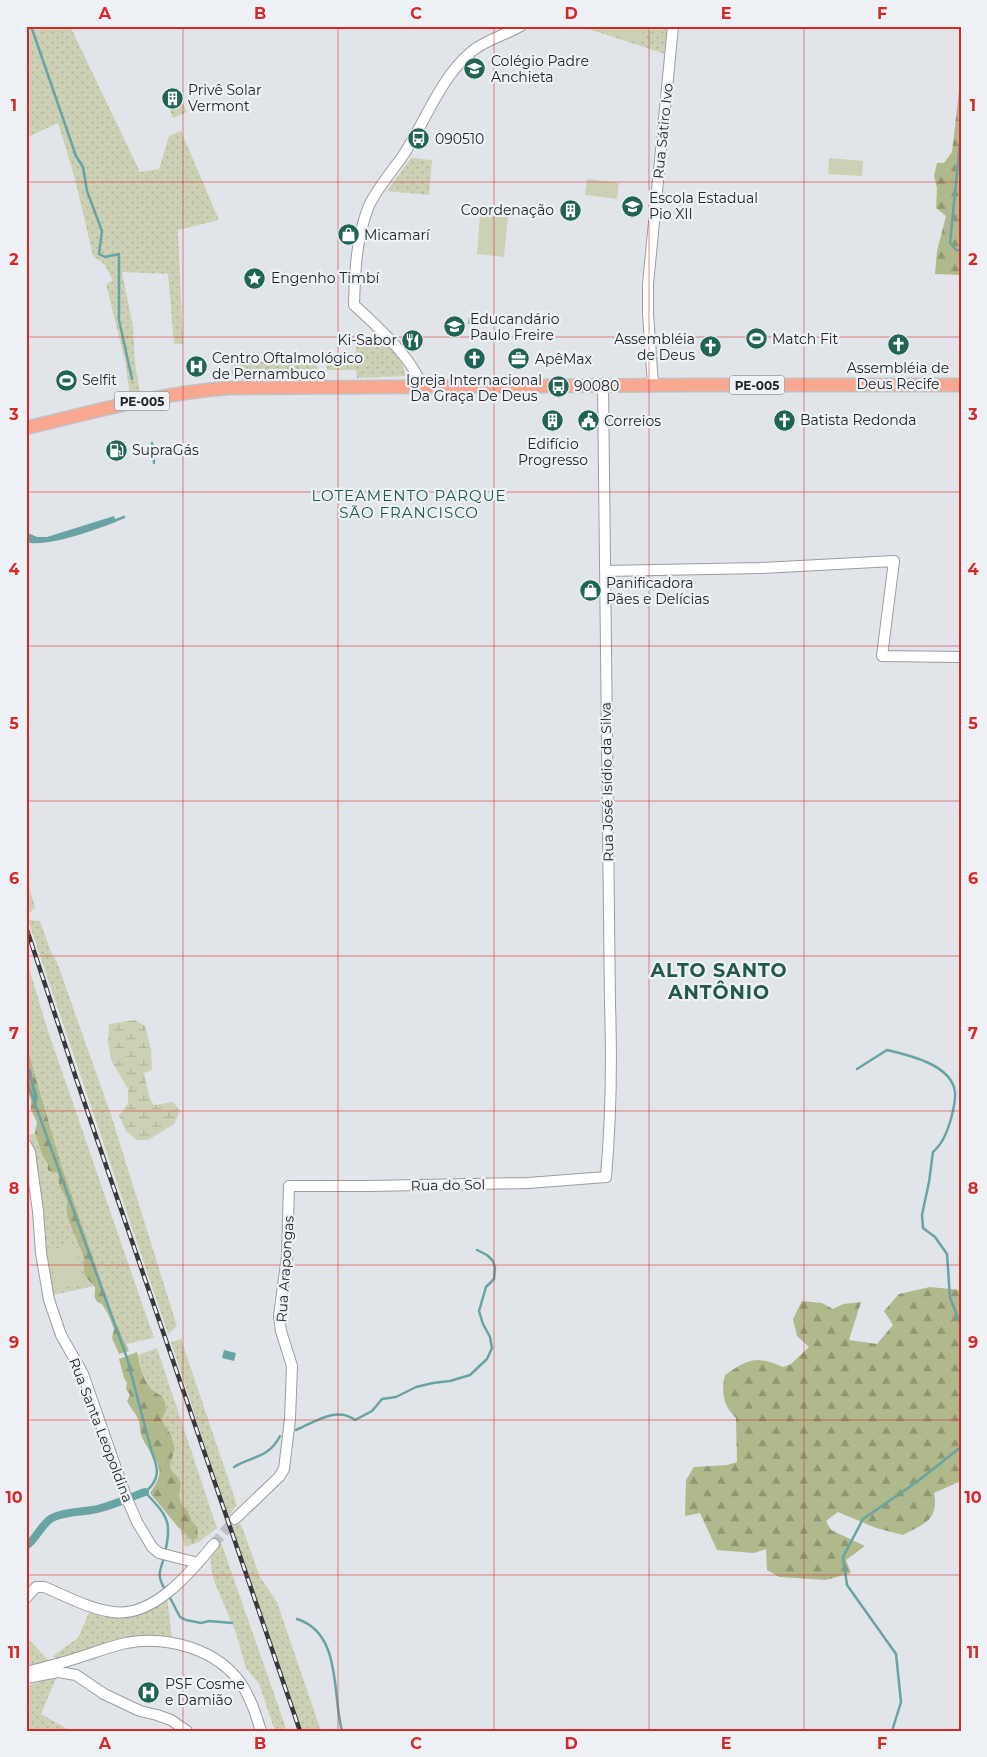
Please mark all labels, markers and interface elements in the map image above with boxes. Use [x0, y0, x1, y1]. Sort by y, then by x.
text: A [98, 4, 112, 23]
text: B [254, 4, 266, 23]
text: C [410, 4, 422, 23]
text: D [564, 4, 578, 23]
text: E [721, 4, 731, 23]
text: F [877, 4, 887, 23]
place label: Colégio Padre Anchieta [491, 52, 589, 86]
school or university icon: Colégio Padre Anchieta [463, 57, 487, 81]
place label: Privê Solar Vermont [188, 81, 262, 115]
street label: Rua Sátiro Ivo [649, 82, 677, 180]
building icon: Privê Solar Vermont [160, 86, 184, 110]
text: 1 [11, 96, 17, 115]
text: 1 [970, 96, 976, 115]
bus stop icon: 090510 [407, 127, 431, 151]
place label: 090510 [435, 130, 484, 148]
place label: Escola Estadual Pio XII [649, 189, 758, 223]
school or university icon: Escola Estadual Pio XII [621, 194, 645, 218]
building icon: Coordenação [558, 198, 582, 222]
place label: Coordenação [461, 201, 554, 219]
shop icon: Micamarí [336, 223, 360, 247]
place label: Micamarí [364, 226, 431, 244]
text: 2 [9, 250, 19, 269]
text: 2 [968, 250, 978, 269]
place icon: Engenho Timbí [243, 266, 267, 290]
place label: Engenho Timbí [271, 269, 380, 287]
place label: Educandário Paulo Freire [470, 310, 560, 344]
school or university icon: Educandário Paulo Freire [442, 315, 466, 339]
sports icon: Match Fit [744, 327, 768, 351]
restaurant icon: Ki-Sabor [401, 328, 425, 352]
place label: Assembléia de Deus [614, 330, 695, 364]
place label: Match Fit [772, 330, 838, 348]
place label: Ki-Sabor [337, 331, 397, 349]
church icon: Assembléia de Deus Recife [886, 333, 910, 357]
church icon: Assembléia de Deus [699, 335, 723, 359]
church icon: Igreja Internacional Da Graça De Deus [462, 346, 486, 370]
office icon: ApêMax [507, 347, 531, 371]
place label: Centro Oftalmológico de Pernambuco [212, 349, 363, 383]
place label: ApêMax [535, 350, 593, 368]
hospital icon: Centro Oftalmológico de Pernambuco [184, 354, 208, 378]
place label: Assembléia de Deus Recife [847, 359, 949, 393]
sports icon: Selfit [54, 368, 78, 392]
place label: Selfit [82, 371, 117, 389]
place label: Igreja Internacional Da Graça De Deus [406, 371, 542, 405]
bus stop icon: 90080 [546, 374, 570, 398]
road number: PE-005 [730, 376, 784, 394]
place label: 90080 [574, 377, 619, 395]
road number: PE-005 [114, 392, 170, 411]
text: 3 [8, 405, 19, 424]
text: 3 [967, 405, 978, 424]
church icon: Batista Redonda [772, 408, 796, 432]
building icon: Edifício Progresso [541, 409, 565, 433]
public building icon: Correios [576, 409, 600, 433]
place label: Batista Redonda [800, 411, 917, 429]
place label: Correios [604, 412, 661, 430]
place label: Edifício Progresso [518, 435, 588, 469]
fuel station icon: SupraGás [104, 438, 128, 462]
place label: SupraGás [132, 441, 199, 459]
district label: LOTEAMENTO PARQUE SÃO FRANCISCO [311, 486, 507, 522]
text: 4 [8, 560, 20, 579]
text: 4 [967, 560, 979, 579]
place label: Panificadora Pães e Delícias [606, 574, 710, 608]
shop icon: Panificadora Pães e Delícias [578, 579, 602, 603]
street label: Rua José Isídio da Silva [597, 702, 617, 862]
text: 5 [9, 714, 19, 733]
text: 5 [968, 714, 978, 733]
text: 6 [9, 869, 19, 888]
text: 6 [968, 869, 978, 888]
district label: ALTO SANTO ANTÔNIO [649, 959, 788, 1004]
text: 7 [9, 1024, 19, 1043]
text: 7 [968, 1024, 978, 1043]
street label: Rua do Sol [411, 1175, 485, 1195]
text: 8 [9, 1179, 19, 1198]
text: 8 [968, 1179, 978, 1198]
street label: Rua Arapongas [272, 1215, 298, 1323]
text: 9 [9, 1333, 19, 1352]
text: 9 [968, 1333, 978, 1352]
street label: Rua Santa Leopoldina [65, 1355, 137, 1505]
text: 10 [5, 1488, 23, 1507]
text: 10 [964, 1488, 982, 1507]
text: 11 [8, 1643, 20, 1662]
text: 11 [967, 1643, 979, 1662]
place label: PSF Cosme e Damião [165, 1675, 245, 1709]
hospital icon: PSF Cosme e Damião [137, 1680, 161, 1704]
text: A [98, 1734, 112, 1753]
text: B [254, 1734, 266, 1753]
text: C [410, 1734, 422, 1753]
text: D [564, 1734, 578, 1753]
text: E [721, 1734, 731, 1753]
text: F [877, 1734, 887, 1753]

